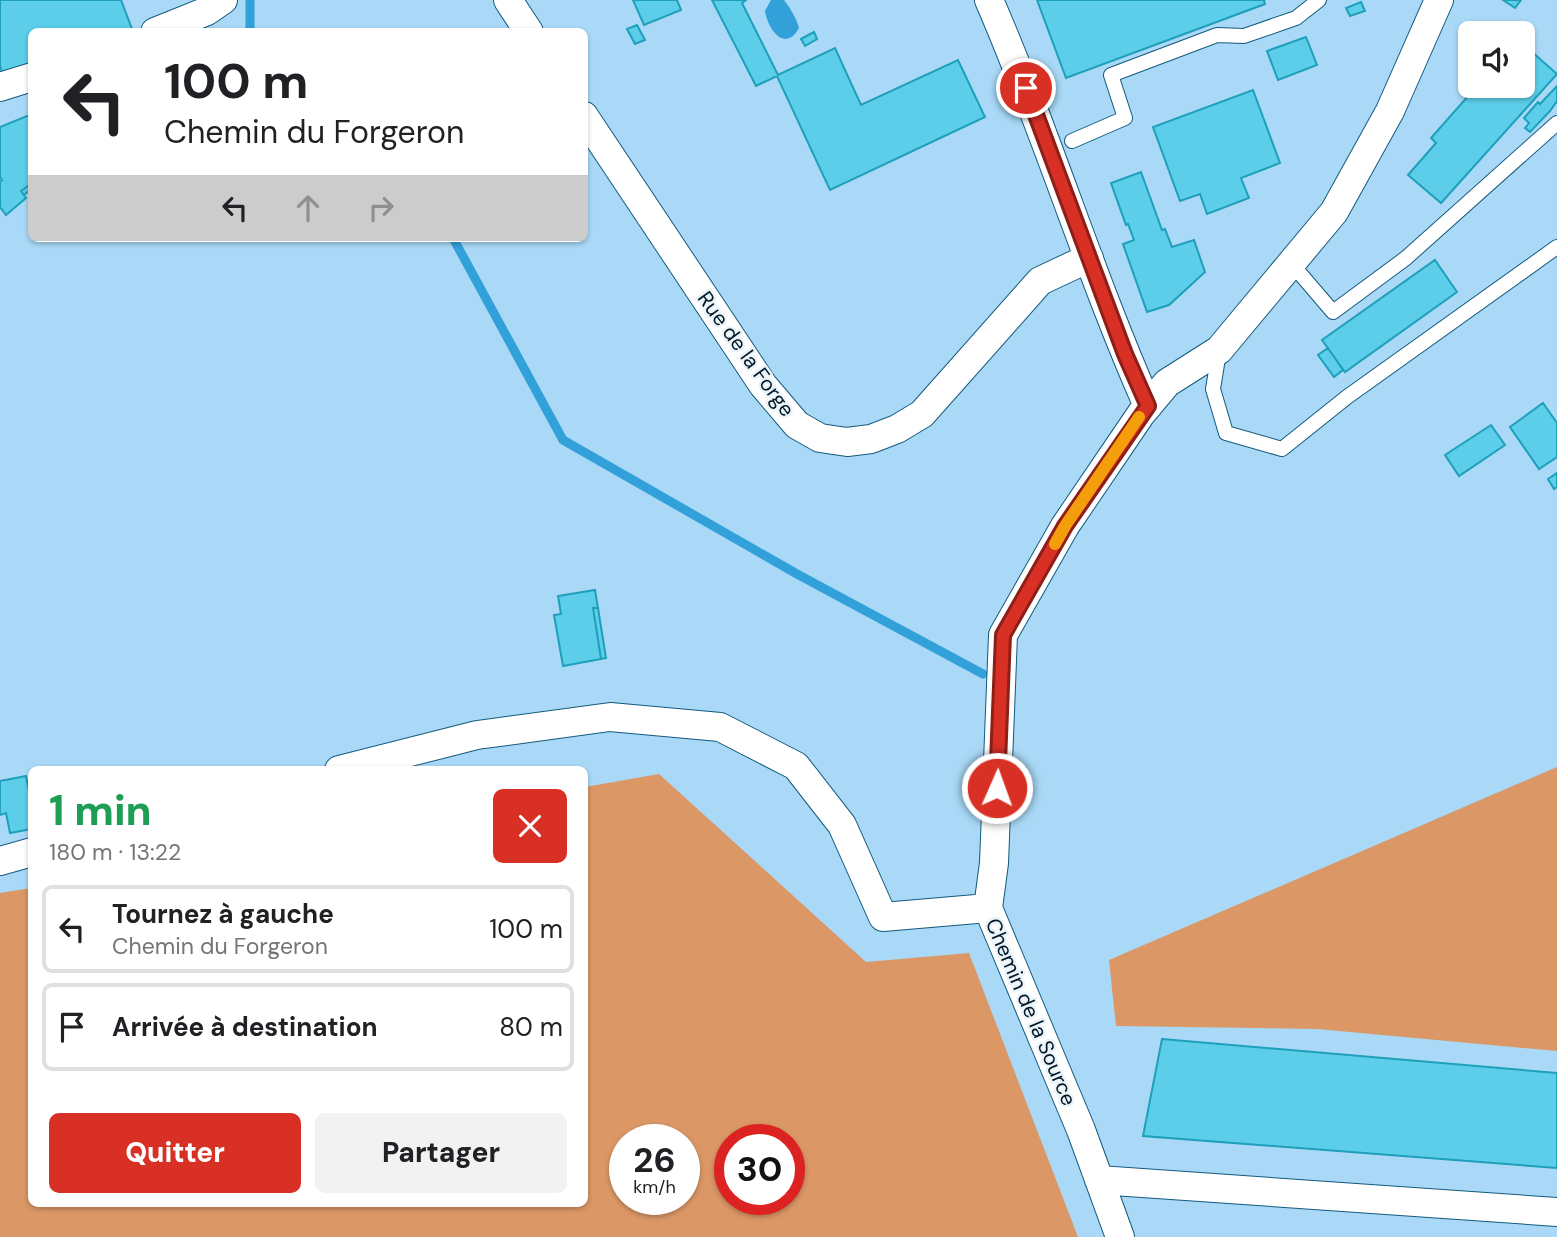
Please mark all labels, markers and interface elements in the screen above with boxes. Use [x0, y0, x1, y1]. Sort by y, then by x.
map controls [1458, 21, 1535, 98]
button: sound [1458, 21, 1535, 98]
text: 100 m [164, 49, 308, 113]
icon: left [49, 56, 140, 147]
pin [996, 58, 1056, 118]
icon: arrive [1007, 69, 1045, 107]
text: Chemin du Forgeron [164, 111, 464, 153]
icon: left [216, 189, 254, 227]
icon: ahead [289, 189, 327, 227]
icon: right [362, 189, 400, 227]
street label: Rue de la Forge [691, 286, 801, 422]
position arrow [960, 751, 1034, 825]
text: 1 min [49, 783, 152, 838]
button: close [493, 789, 567, 863]
text: 180 m · 13:22 [49, 837, 181, 867]
text: Tournez à gauche [112, 897, 334, 931]
icon: left [53, 910, 91, 948]
text: 100 m [489, 912, 563, 946]
street label: Chemin de la Source [979, 914, 1083, 1110]
text: Chemin du Forgeron [112, 931, 328, 961]
icon: arrive [53, 1008, 91, 1046]
text: Arrivée à destination [112, 1010, 378, 1044]
text: 80 m [499, 1010, 563, 1044]
button: Quitter [49, 1113, 301, 1193]
button: Partager [315, 1113, 567, 1193]
speed limit sign: 30 [714, 1124, 805, 1215]
text: 26 [633, 1137, 676, 1183]
text: km/h [633, 1175, 676, 1199]

